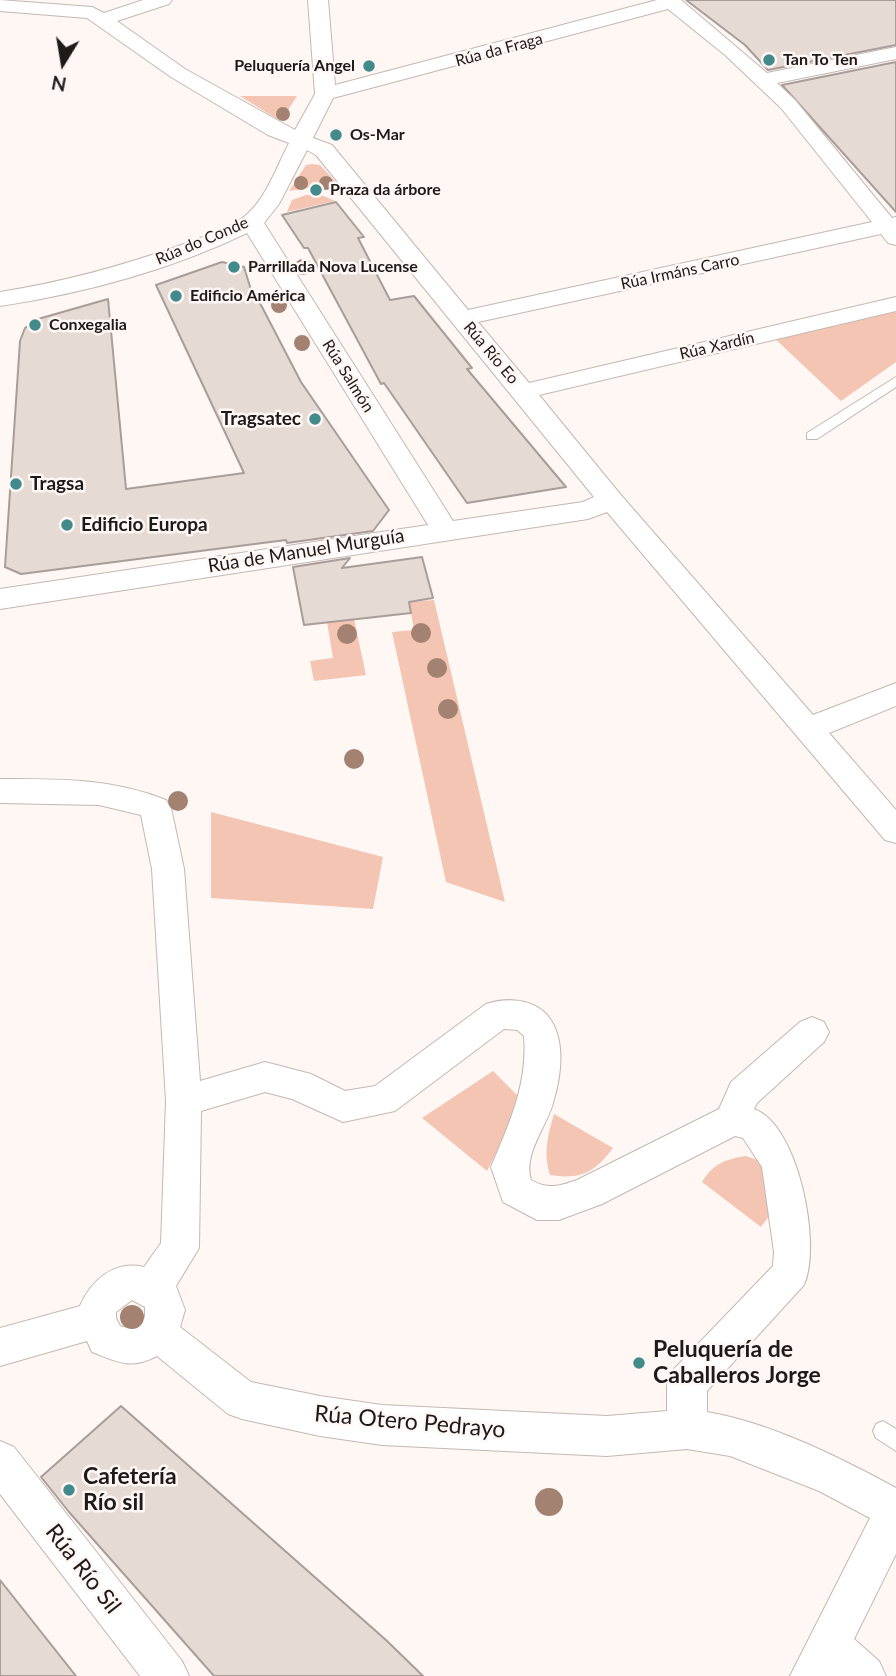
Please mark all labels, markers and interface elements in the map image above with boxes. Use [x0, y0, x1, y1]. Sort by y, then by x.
north arrow [28, 28, 98, 98]
street label: Rúa da Fraga [453, 29, 545, 71]
place label: Tan To Ten [783, 50, 858, 70]
marker: Tan To Ten [761, 52, 777, 68]
place label: Peluquería Angel [234, 56, 355, 76]
marker: Peluquería Angel [361, 58, 377, 74]
text: N [50, 71, 68, 97]
place label: Os-Mar [350, 125, 405, 145]
marker: Os-Mar [328, 127, 344, 143]
place label: Praza da árbore [330, 180, 441, 200]
marker: Praza da árbore [308, 182, 324, 198]
street label: Rúa do Conde [153, 213, 251, 269]
street label: Rúa Irmáns Carro [619, 250, 741, 294]
place label: Parrillada Nova Lucense [248, 257, 418, 277]
marker: Parrillada Nova Lucense [226, 259, 242, 275]
place label: Edificio América [190, 286, 305, 306]
marker: Edificio América [168, 288, 184, 304]
place label: Conxegalia [49, 315, 127, 335]
marker: Conxegalia [27, 317, 43, 333]
street label: Rúa Río Eo [459, 318, 523, 388]
street label: Rúa Xardín [678, 328, 756, 364]
street label: Rúa Salmón [318, 336, 378, 416]
place label: Tragsatec [221, 408, 301, 430]
marker: Tragsatec [307, 411, 323, 427]
place label: Tragsa [30, 473, 84, 495]
marker: Tragsa [8, 476, 24, 492]
place label: Edificio Europa [81, 514, 208, 536]
marker: Edificio Europa [59, 517, 75, 533]
street label: Rúa de Manuel Murguía [206, 524, 406, 578]
place label: Peluquería de Caballeros Jorge [653, 1336, 821, 1390]
marker: Peluquería de Caballeros Jorge [631, 1355, 647, 1371]
street label: Rúa Otero Pedrayo [313, 1400, 507, 1444]
place label: Cafetería Río sil [83, 1463, 177, 1517]
marker: Cafetería Río sil [61, 1482, 77, 1498]
street label: Rúa Río Sil [39, 1519, 127, 1619]

